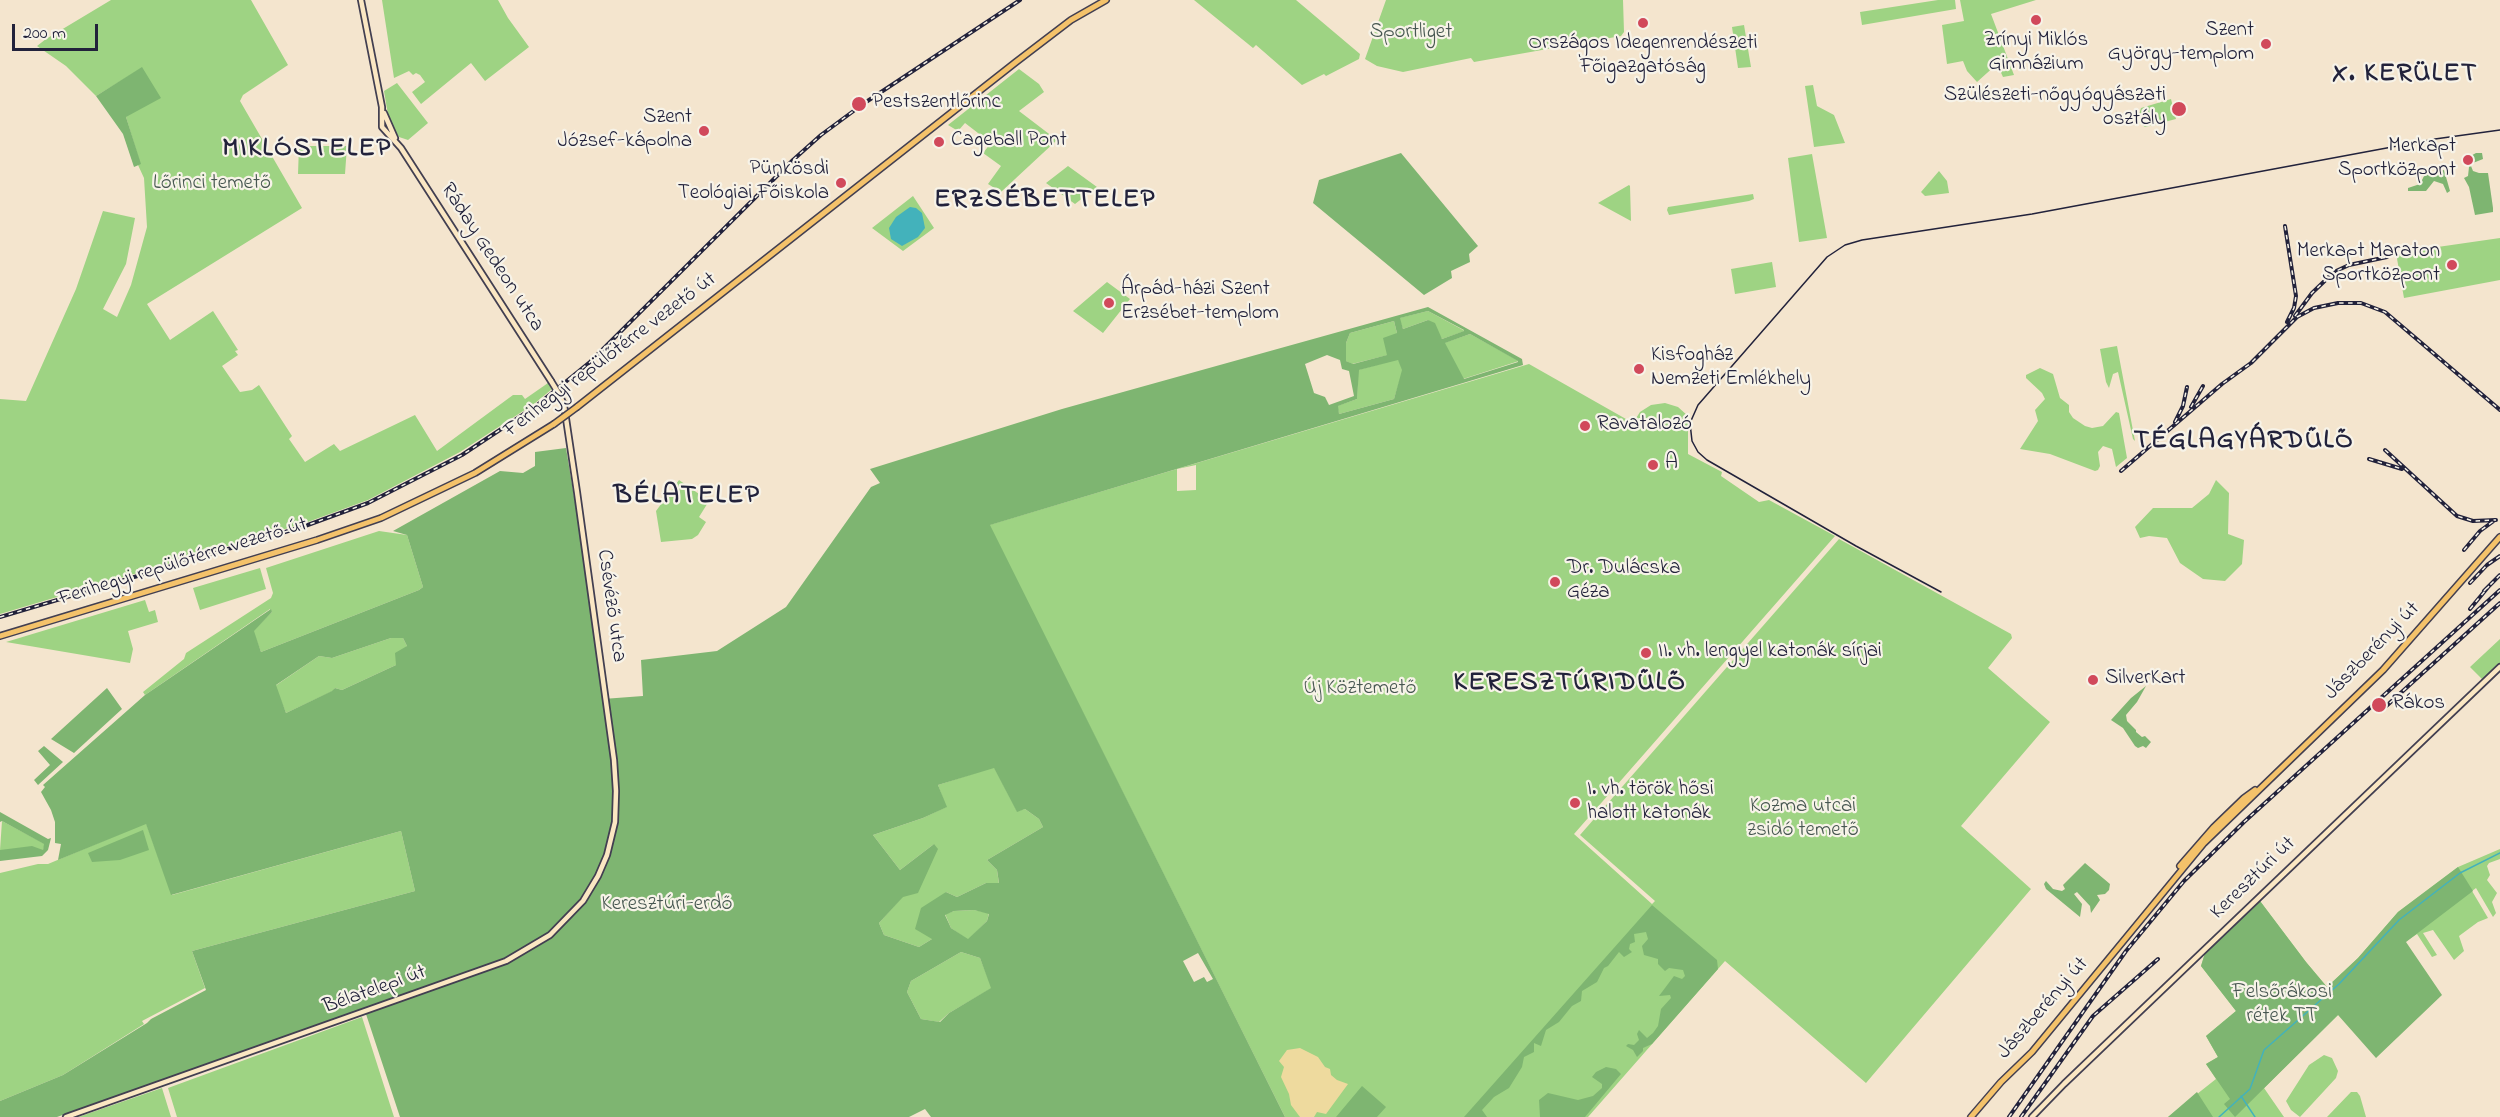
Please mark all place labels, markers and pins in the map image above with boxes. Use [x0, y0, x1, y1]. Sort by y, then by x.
marker: Zrínyi Miklós Gimnázium [2029, 13, 2043, 27]
marker: Országos Idegenrendészeti Főigazgatóság [1636, 16, 1650, 30]
place label: Szent György-templom [2108, 19, 2254, 69]
place label: Zrínyi Miklós Gimnázium [1984, 29, 2088, 79]
place label: Országos Idegenrendészeti Főigazgatóság [1528, 32, 1758, 82]
marker: Szent György-templom [2259, 37, 2273, 51]
place label: Szülészeti-nőgyógyászati osztály [1944, 84, 2166, 134]
place label: Pestszentlőrinc [872, 91, 1001, 117]
marker: Pestszentlőrinc [850, 95, 868, 113]
marker: Szülészeti-nőgyógyászati osztály [2170, 100, 2188, 118]
place label: Szent József-kápolna [558, 106, 692, 156]
marker: Szent József-kápolna [697, 124, 711, 138]
place label: Cageball Pont [951, 129, 1067, 155]
marker: Cageball Pont [932, 135, 946, 149]
place label: Merkapt Sportközpont [2338, 135, 2456, 185]
marker: Merkapt Sportközpont [2461, 153, 2475, 167]
place label: Pünkösdi Teológiai Főiskola [678, 158, 829, 208]
marker: Pünkösdi Teológiai Főiskola [834, 176, 848, 190]
place label: Merkapt Maraton Sportközpont [2297, 240, 2440, 290]
marker: Merkapt Maraton Sportközpont [2445, 258, 2459, 272]
place label: Árpád-házi Szent Erzsébet-templom [1121, 278, 1279, 328]
marker: Árpád-házi Szent Erzsébet-templom [1102, 296, 1116, 310]
place label: Kisfogház Nemzeti Emlékhely [1651, 344, 1811, 394]
marker: Kisfogház Nemzeti Emlékhely [1632, 362, 1646, 376]
place label: Ravatalozó [1597, 413, 1692, 439]
marker: Ravatalozó [1578, 419, 1592, 433]
place label: A [1665, 452, 1678, 478]
marker: A [1646, 458, 1660, 472]
place label: Dr. Dulácska Géza [1567, 557, 1681, 607]
marker: Dr. Dulácska Géza [1548, 575, 1562, 589]
place label: II. vh. lengyel katonák sírjai [1658, 640, 1882, 666]
marker: II. vh. lengyel katonák sírjai [1639, 646, 1653, 660]
place label: SilverKart [2105, 667, 2186, 693]
marker: SilverKart [2086, 673, 2100, 687]
place label: Rákos [2392, 692, 2445, 718]
marker: Rákos [2370, 696, 2388, 714]
place label: I. vh. török hősi halott katonák [1587, 778, 1714, 828]
marker: I. vh. török hősi halott katonák [1568, 796, 1582, 810]

